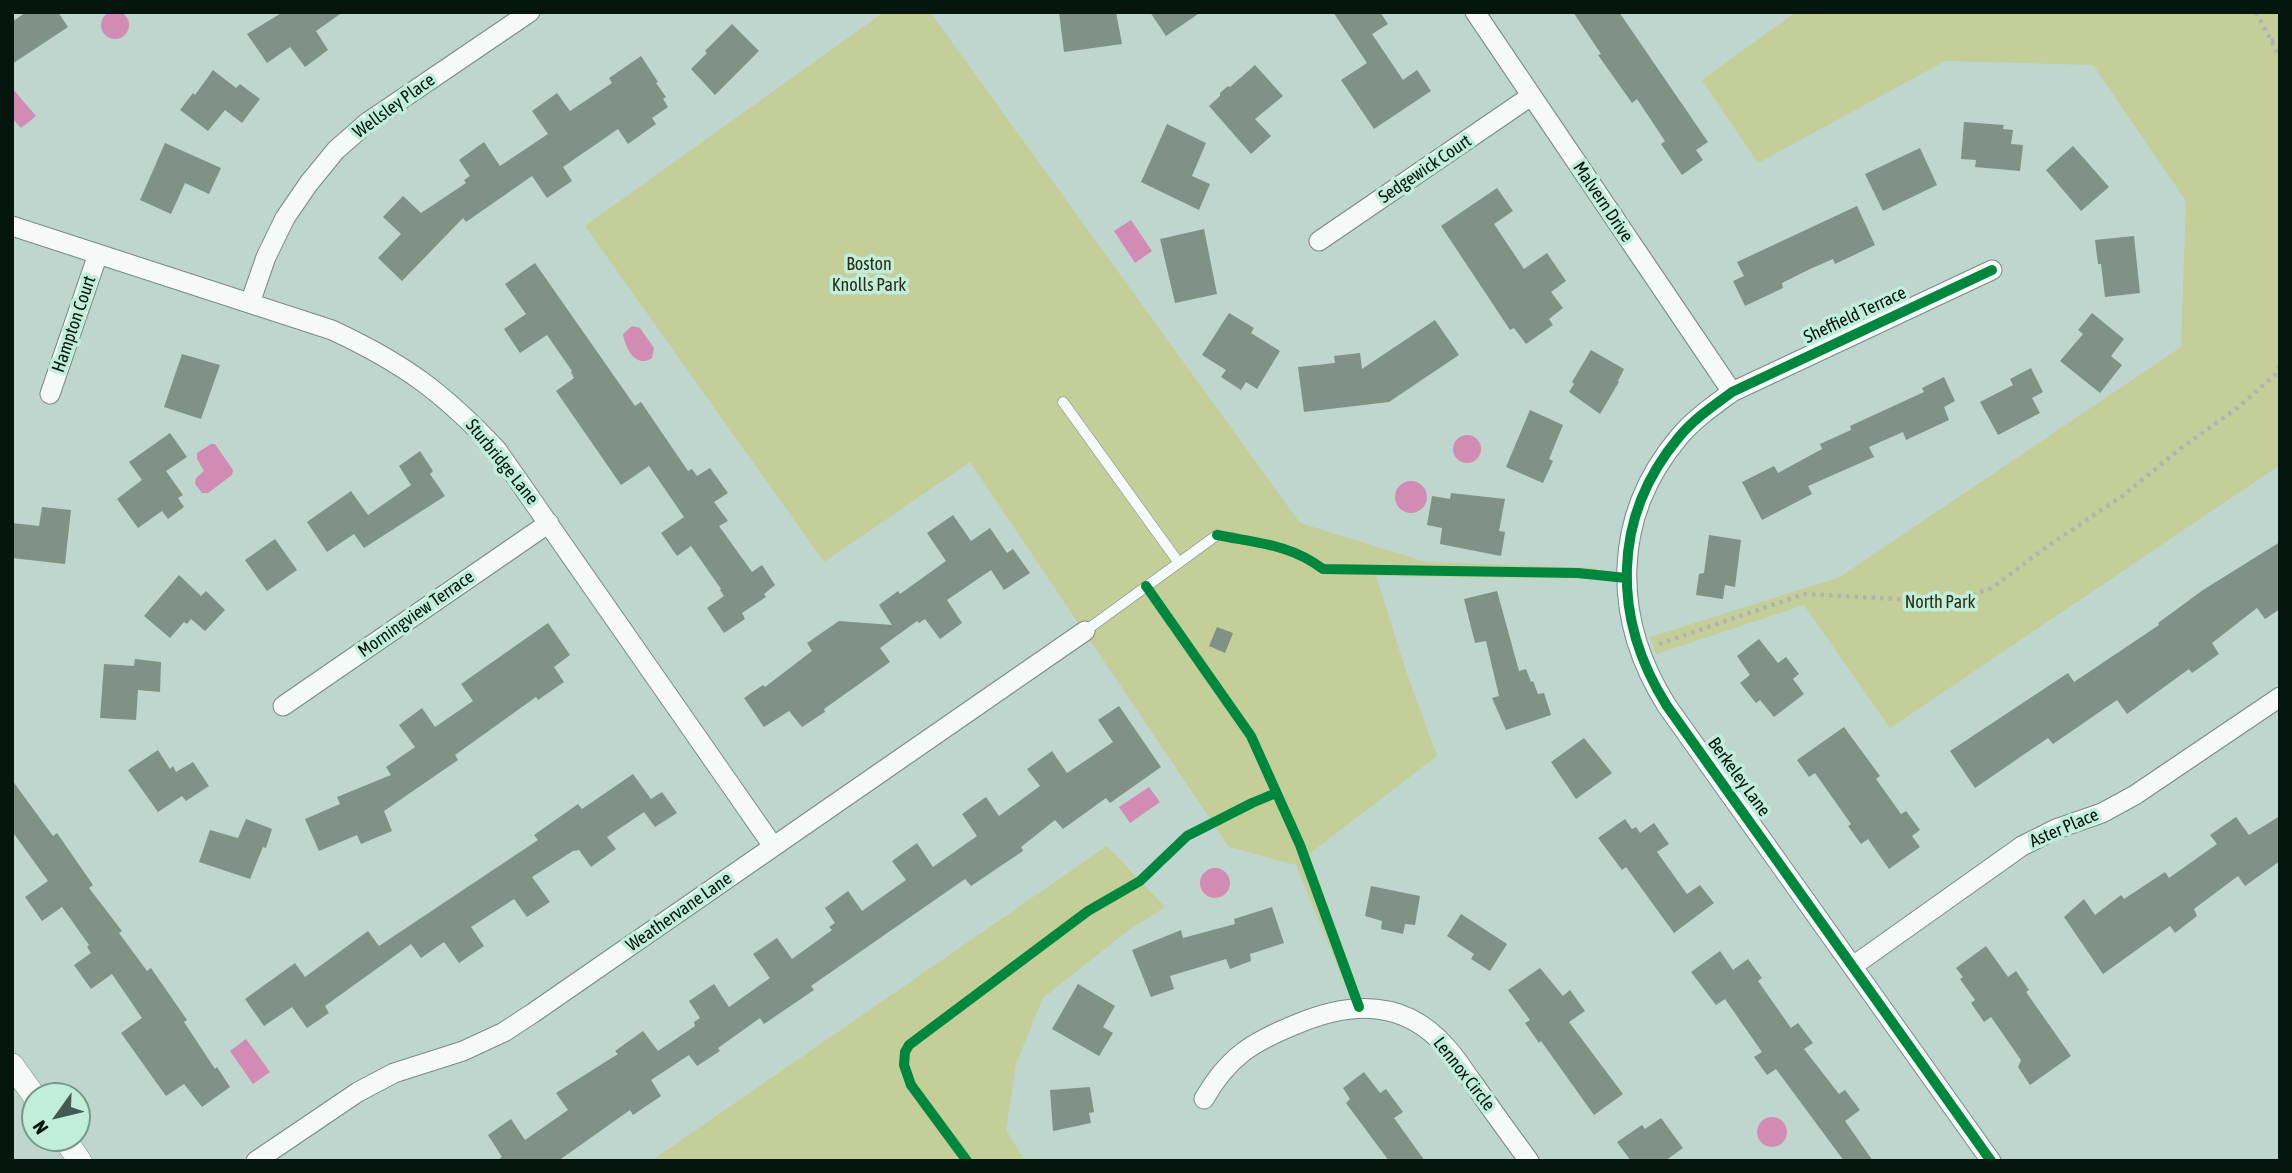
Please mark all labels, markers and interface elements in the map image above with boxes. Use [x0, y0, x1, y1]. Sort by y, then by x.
street label: Wellsley Place [349, 69, 439, 143]
street label: Sedgewick Court [1375, 130, 1475, 208]
street label: Malvern Drive [1568, 158, 1638, 246]
park label: Boston Knolls Park [832, 253, 906, 296]
street label: Hampton Court [47, 273, 101, 375]
street label: Sheffield Terrace [1800, 282, 1910, 348]
street label: Sturbridge Lane [461, 415, 543, 509]
street label: Morningview Terrace [354, 566, 478, 662]
park label: North Park [1905, 591, 1975, 613]
street label: Berkeley Lane [1703, 733, 1775, 821]
street label: Aster Place [2026, 804, 2102, 852]
street label: Weathervane Lane [622, 868, 736, 956]
street label: Lennox Circle [1429, 1033, 1499, 1115]
north arrow [21, 1082, 91, 1152]
text: N [28, 1117, 53, 1138]

